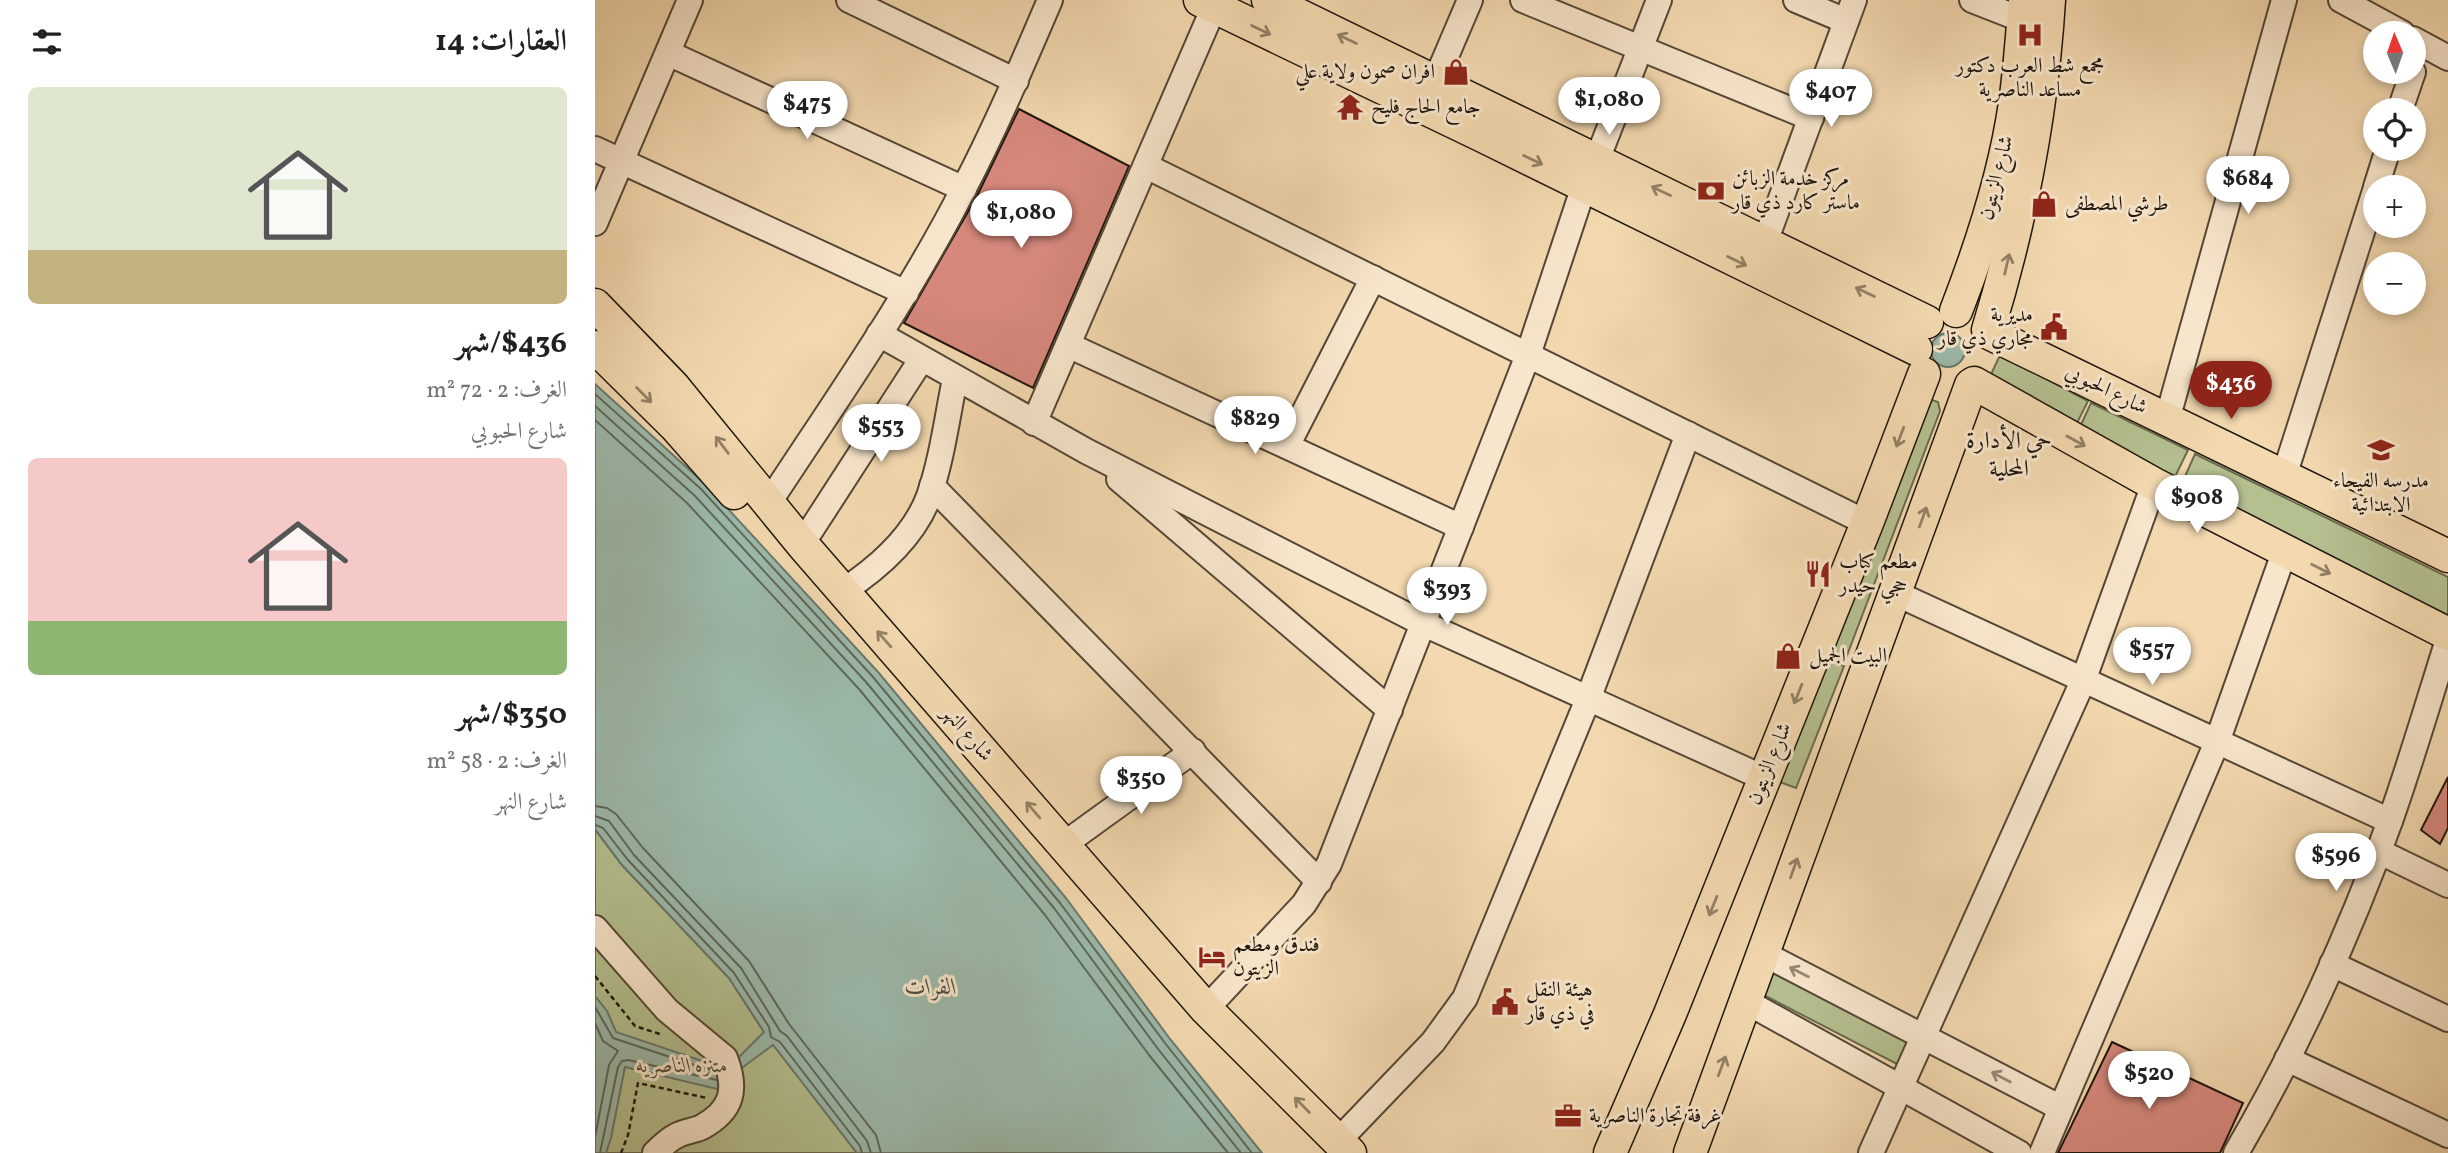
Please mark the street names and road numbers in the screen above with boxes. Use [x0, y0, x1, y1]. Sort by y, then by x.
street label: شارع الزيتون [1972, 132, 2023, 224]
street label: شارع الحبوبي [2059, 358, 2152, 424]
street label: شارع النهر [932, 698, 1000, 770]
street label: شارع الزيتون [1740, 718, 1802, 810]

